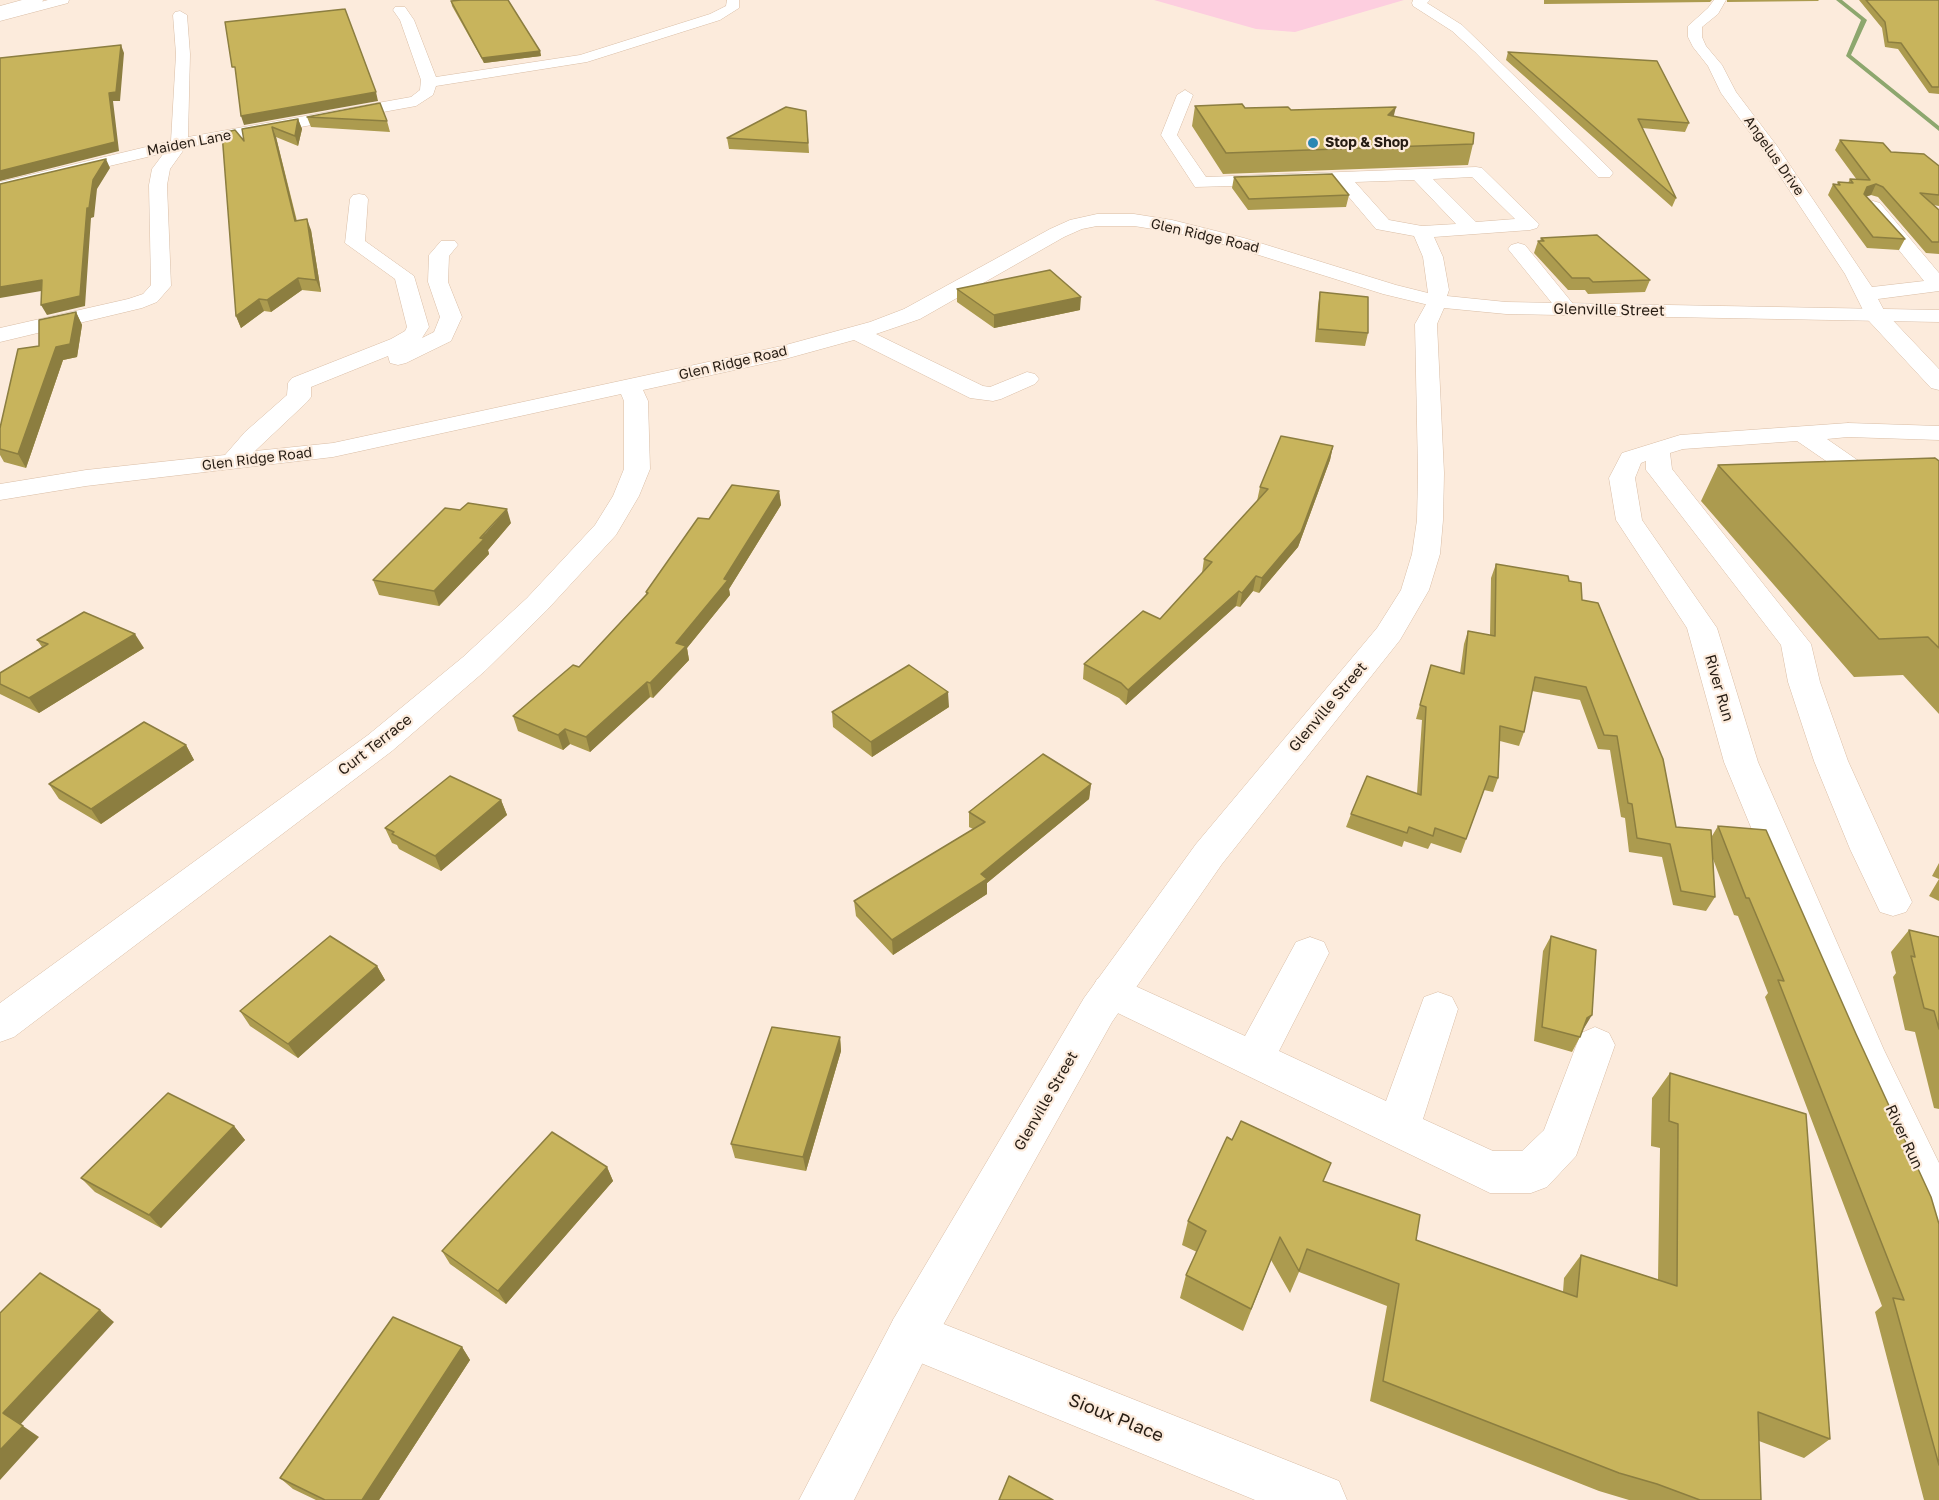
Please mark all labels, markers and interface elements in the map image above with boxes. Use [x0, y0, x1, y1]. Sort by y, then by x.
street label: Angelus Drive [1740, 113, 1808, 199]
street label: Maiden Lane [146, 127, 232, 159]
place label: Stop & Shop [1325, 135, 1409, 151]
marker: Stop & Shop [1306, 136, 1320, 150]
street label: Glen Ridge Road [1149, 215, 1261, 257]
street label: Glenville Street [1553, 300, 1665, 320]
street label: Glen Ridge Road [677, 342, 789, 384]
street label: Glen Ridge Road [201, 444, 313, 474]
street label: River Run [1701, 652, 1737, 724]
street label: Glenville Street [1285, 658, 1371, 756]
street label: Curt Terrace [335, 711, 415, 779]
street label: Glenville Street [1010, 1048, 1082, 1154]
street label: River Run [1881, 1102, 1927, 1172]
street label: Sioux Place [1065, 1389, 1167, 1447]

